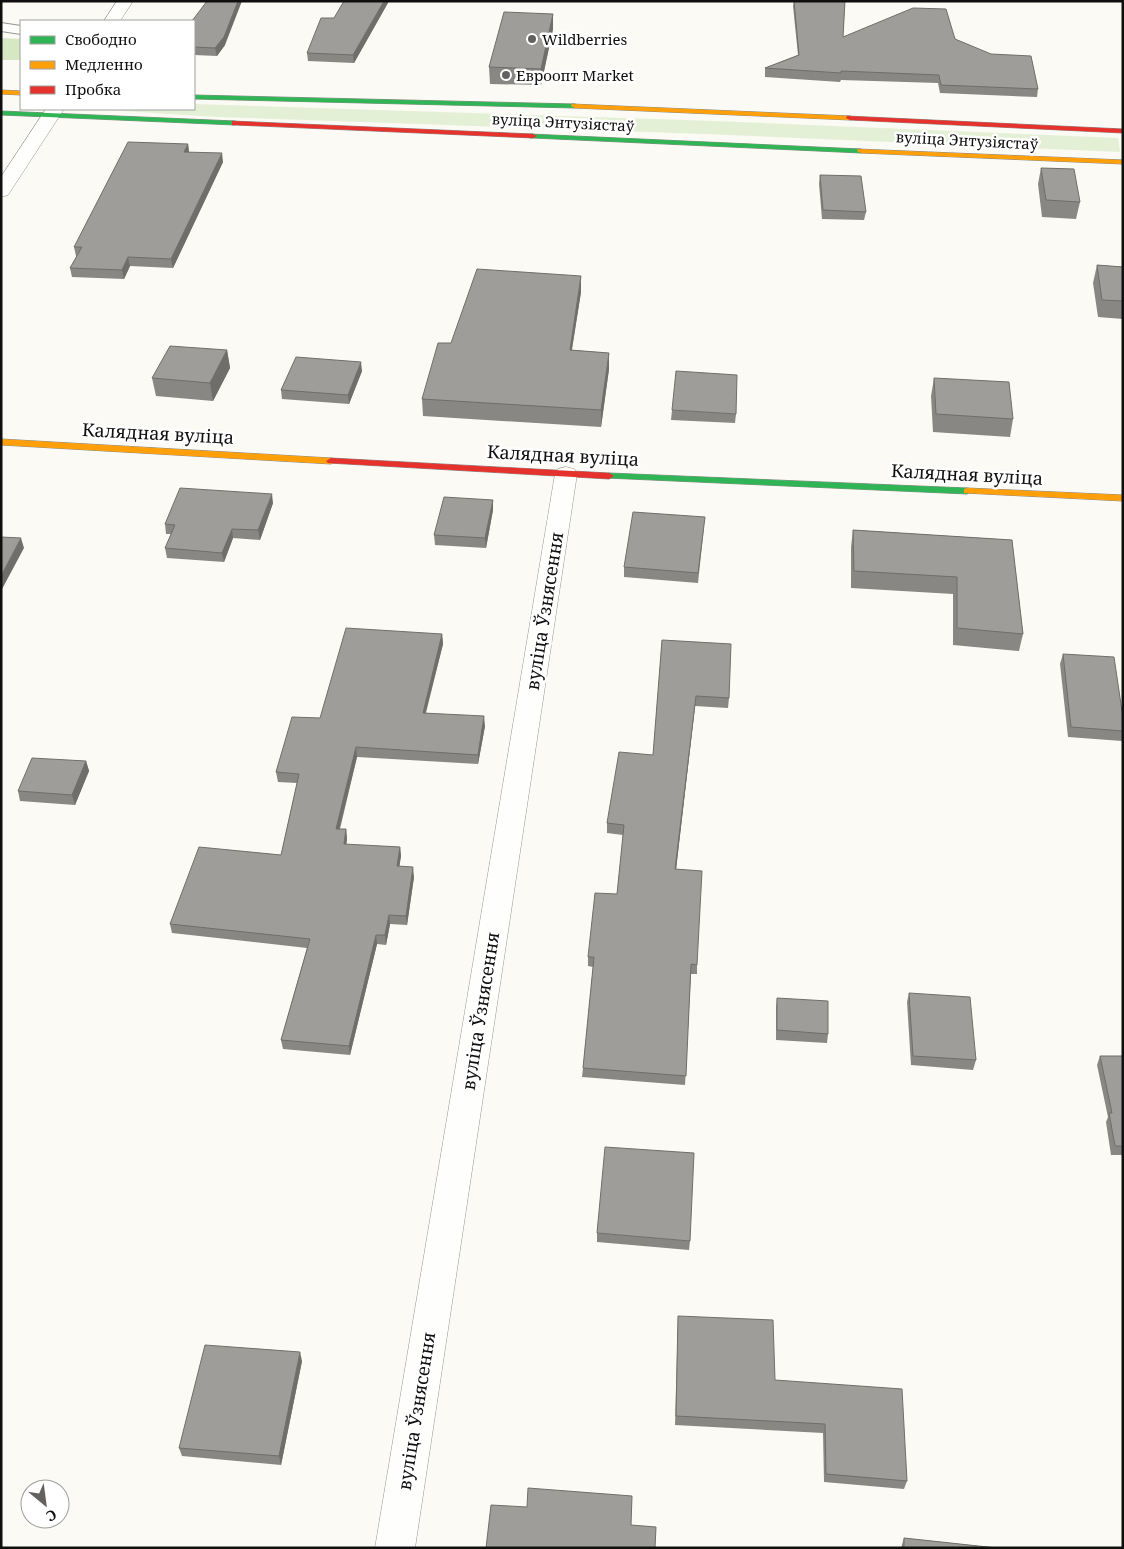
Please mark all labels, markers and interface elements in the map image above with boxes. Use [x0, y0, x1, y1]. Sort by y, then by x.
legend [20, 20, 195, 110]
text: Свободно [65, 29, 137, 49]
place label: Wildberries [542, 29, 628, 49]
marker: Wildberries [526, 33, 538, 45]
text: Медленно [65, 54, 143, 74]
place label: Евроопт Market [516, 65, 634, 85]
marker: Евроопт Market [500, 69, 512, 81]
text: Пробка [65, 79, 121, 99]
street label: вуліца Энтузіястаў [491, 108, 635, 136]
street label: вуліца Энтузіястаў [895, 126, 1039, 154]
street label: Калядная вуліца [81, 417, 235, 449]
street label: Калядная вуліца [486, 439, 640, 471]
street label: Калядная вуліца [890, 458, 1044, 490]
street label: вуліца Ўзнясення [520, 530, 568, 692]
street label: вуліца Ўзнясення [456, 930, 504, 1092]
street label: вуліца Ўзнясення [392, 1330, 440, 1492]
north arrow [20, 1479, 70, 1529]
text: С [43, 1505, 60, 1526]

